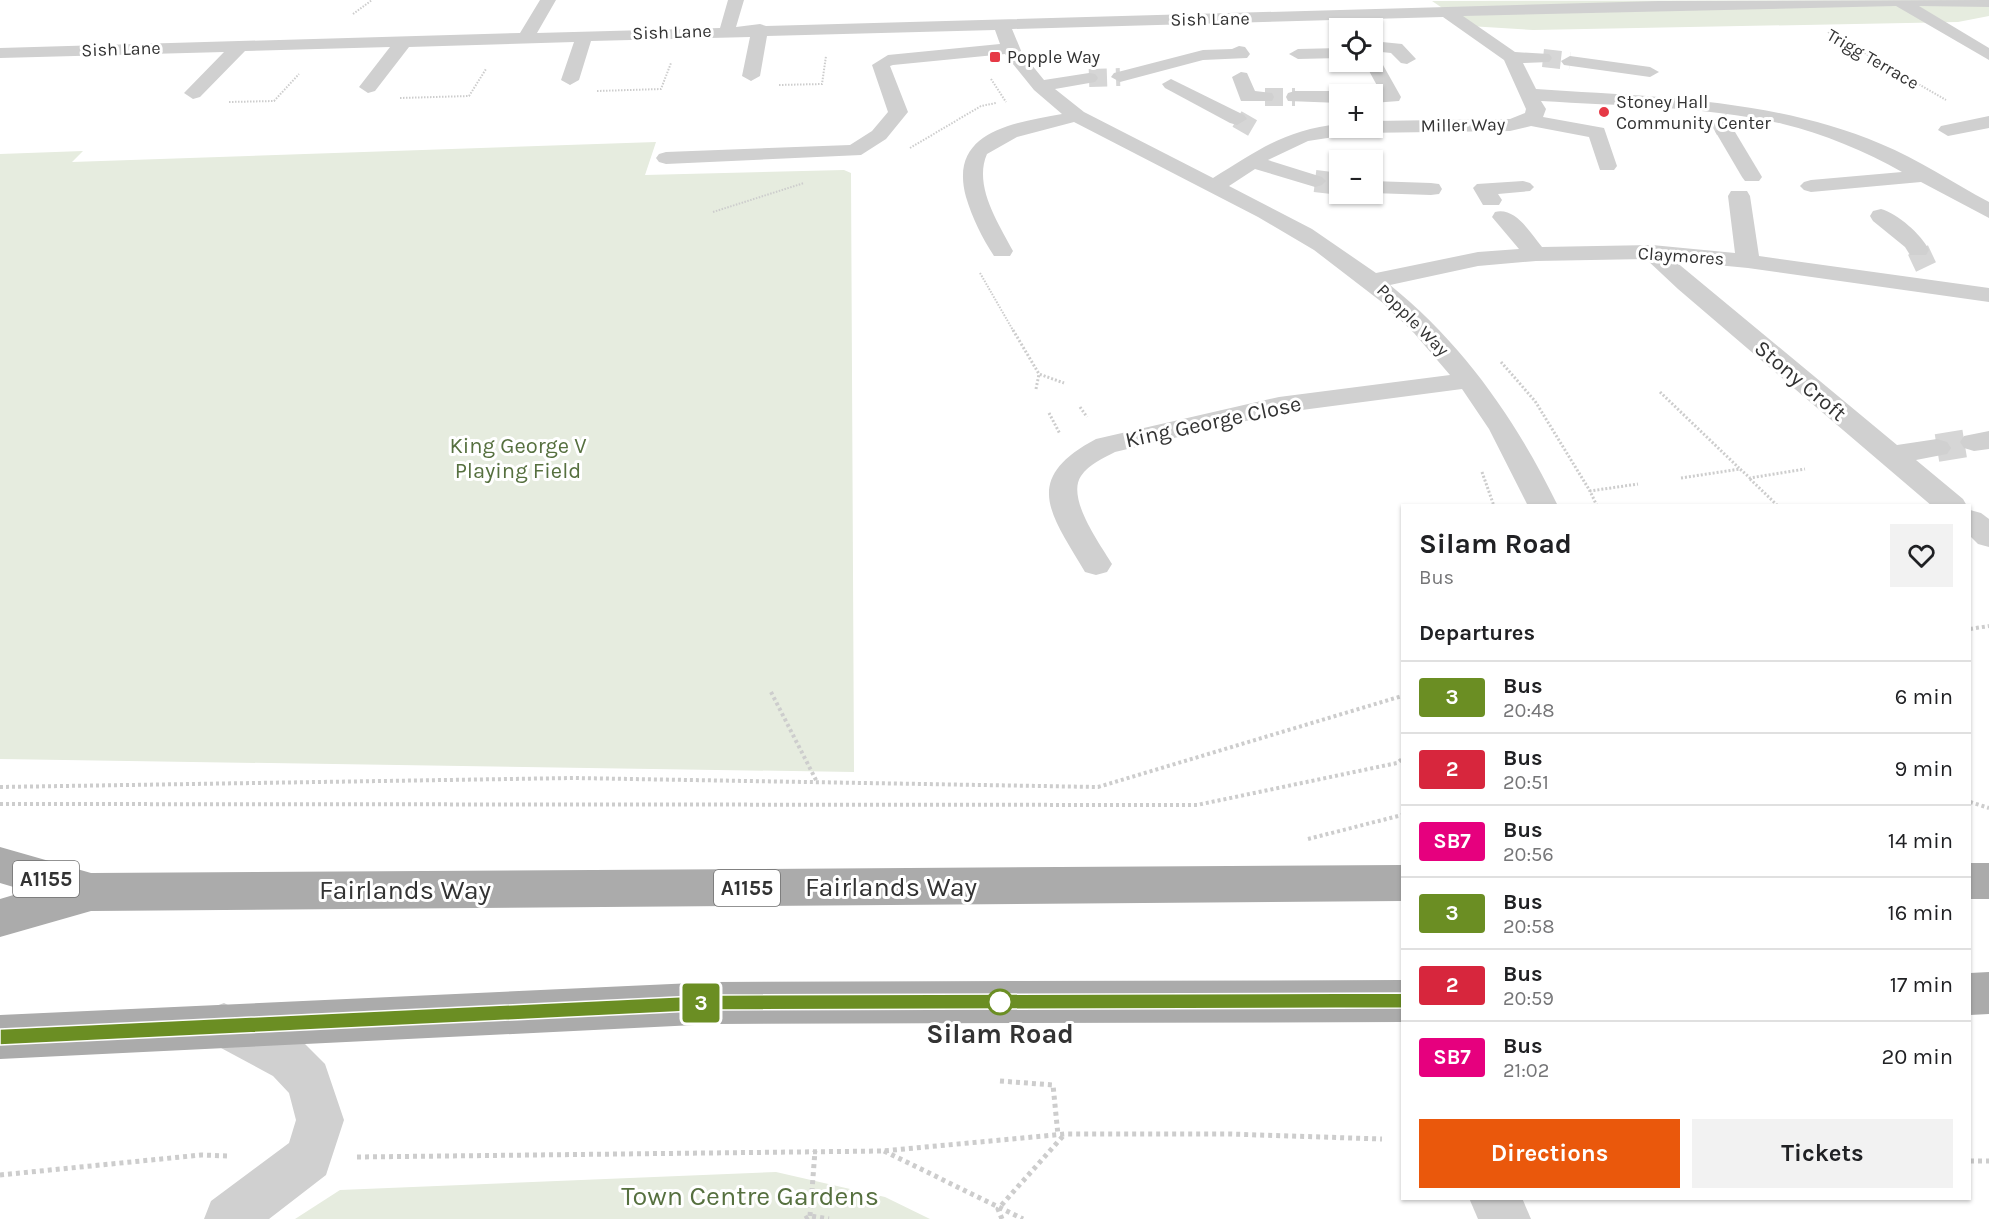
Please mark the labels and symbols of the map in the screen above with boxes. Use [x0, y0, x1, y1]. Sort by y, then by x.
street label: Sish Lane [1170, 7, 1250, 31]
street label: Sish Lane [632, 20, 712, 44]
street label: Trigg Terrace [1823, 24, 1923, 94]
street label: Sish Lane [81, 37, 161, 61]
place label: Popple Way [1007, 46, 1101, 68]
marker: Popple Way [988, 50, 1002, 64]
place label: Stoney Hall Community Center [1616, 91, 1771, 134]
marker: Stoney Hall Community Center [1597, 105, 1611, 119]
street label: Miller Way [1421, 113, 1506, 137]
street label: Claymores [1637, 242, 1725, 270]
street label: Popple Way [1372, 279, 1454, 361]
street label: Stony Croft [1749, 335, 1851, 427]
street label: King George Close [1123, 391, 1304, 453]
park label: King George V Playing Field [449, 433, 587, 484]
road number: A1155 [13, 861, 79, 897]
road number: A1155 [714, 870, 780, 906]
street label: Fairlands Way [805, 871, 978, 903]
street label: Fairlands Way [319, 874, 492, 906]
line badge: 3 [682, 984, 720, 1022]
marker: Silam Road [987, 989, 1013, 1015]
place label: Silam Road [926, 1018, 1074, 1050]
park label: Town Centre Gardens [621, 1180, 879, 1212]

